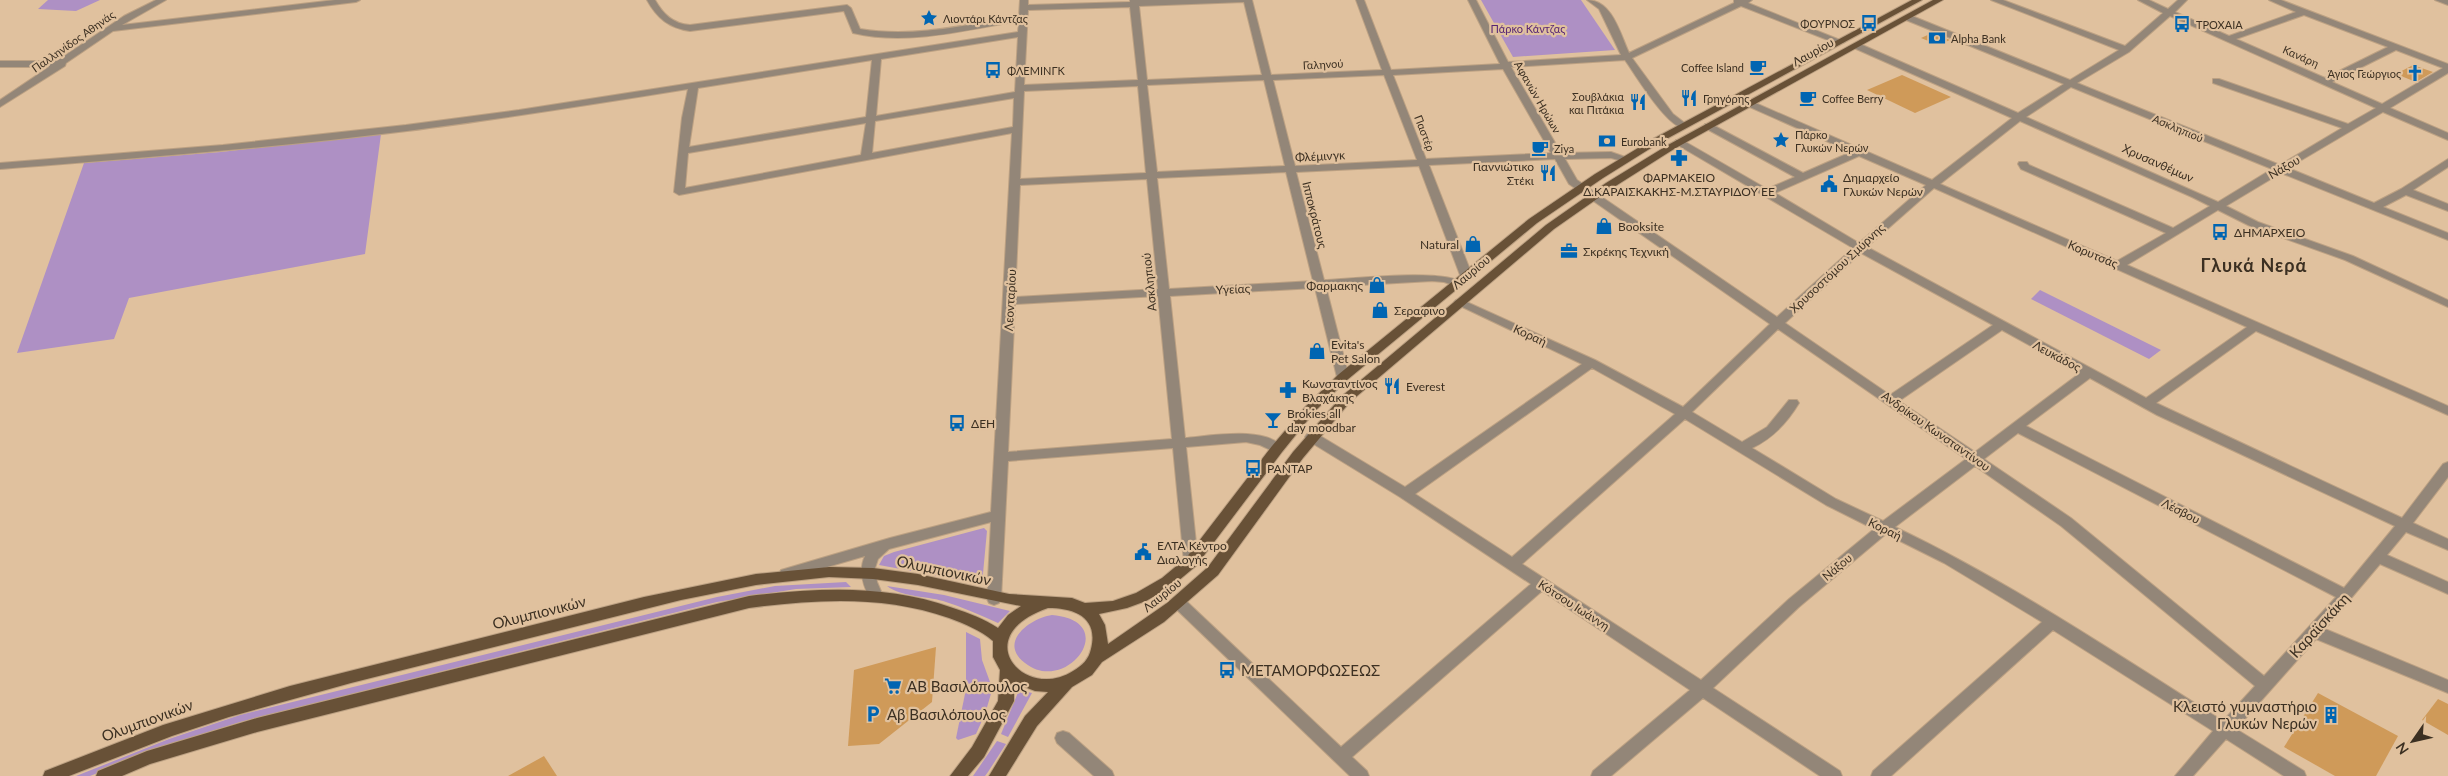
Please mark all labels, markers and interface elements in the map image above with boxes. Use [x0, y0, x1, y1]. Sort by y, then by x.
street label: Παλληνίδος Αθηνάς [29, 7, 117, 75]
place icon: Λιοντάρι Κάντζας [919, 8, 939, 28]
place label: Λιοντάρι Κάντζας [943, 12, 1028, 26]
bus stop icon: ΦΟΥΡΝΟΣ [1859, 13, 1879, 33]
bus stop icon: ΤΡΟΧΑΙΑ [2172, 14, 2192, 34]
place label: ΦΟΥΡΝΟΣ [1800, 17, 1855, 30]
place label: ΤΡΟΧΑΙΑ [2196, 18, 2243, 31]
park label: Πάρκο Κάντζας [1491, 22, 1565, 36]
bank icon: Alpha Bank [1927, 28, 1947, 48]
place label: Alpha Bank [1951, 32, 2006, 45]
street label: Λαυρίου [1790, 35, 1836, 69]
street label: Κανάρη [2281, 42, 2321, 70]
street label: Γαληνού [1302, 56, 1344, 72]
cafe icon: Coffee Island [1748, 57, 1768, 77]
street label: Αφανών Ηρώων [1512, 59, 1564, 136]
bus stop icon: ΦΛΕΜΙΝΓΚ [983, 60, 1003, 80]
place label: Coffee Island [1681, 61, 1744, 74]
church icon: Άγιος Γεώργιος [2405, 63, 2425, 83]
place label: ΦΛΕΜΙΝΓΚ [1007, 64, 1065, 77]
place label: Άγιος Γεώργιος [2327, 67, 2401, 80]
restaurant icon: Γρηγόρης [1679, 88, 1699, 108]
cafe icon: Coffee Berry [1798, 88, 1818, 108]
place label: Σουβλάκια και Πιτάκια [1569, 90, 1624, 116]
restaurant icon: Σουβλάκια και Πιτάκια [1628, 92, 1648, 112]
place label: Γρηγόρης [1703, 92, 1749, 105]
place label: Coffee Berry [1822, 92, 1884, 105]
street label: Ασκληπιού [2151, 112, 2205, 144]
street label: Παστέρ [1412, 113, 1438, 153]
place label: Πάρκο Γλυκών Νερών [1795, 128, 1869, 154]
place icon: Πάρκο Γλυκών Νερών [1771, 130, 1791, 150]
bank icon: Eurobank [1597, 131, 1617, 151]
place label: Eurobank [1621, 135, 1667, 148]
cafe icon: Ziya [1530, 138, 1550, 158]
street label: Χρυσανθέμων [2120, 141, 2196, 185]
place label: Ziya [1554, 142, 1574, 155]
street label: Φλέμινγκ [1295, 147, 1346, 165]
pharmacy icon: ΦΑΡΜΑΚΕΙΟ Δ.ΚΑΡΑΙΣΚΑΚΗΣ-Μ.ΣΤΑΥΡΙΔΟΥ ΕΕ [1669, 148, 1689, 168]
street label: Νάξου [2265, 152, 2303, 182]
place label: Γιαννιώτικο Στέκι [1473, 159, 1535, 188]
restaurant icon: Γιαννιώτικο Στέκι [1538, 163, 1558, 183]
place label: ΦΑΡΜΑΚΕΙΟ Δ.ΚΑΡΑΙΣΚΑΚΗΣ-Μ.ΣΤΑΥΡΙΔΟΥ ΕΕ [1583, 170, 1775, 199]
place label: Δημαρχείο Γλυκών Νερών [1843, 170, 1923, 199]
public building icon: Δημαρχείο Γλυκών Νερών [1819, 174, 1839, 194]
street label: Ιπποκράτους [1299, 180, 1331, 251]
shop icon: Booksite [1594, 216, 1614, 236]
place label: Booksite [1618, 219, 1664, 234]
street label: Χρυσοστόμου Σμύρνης [1786, 220, 1888, 316]
bus stop icon: ΔΗΜΑΡΧΕΙΟ [2210, 222, 2230, 242]
place label: ΔΗΜΑΡΧΕΙΟ [2234, 225, 2306, 240]
shop icon: Natural [1463, 234, 1483, 254]
place label: Natural [1420, 237, 1459, 252]
street label: Κορυτσάς [2066, 237, 2121, 271]
office icon: Σκρέκης Τεχνική [1559, 241, 1579, 261]
place label: Σκρέκης Τεχνική [1583, 244, 1669, 259]
street label: Ασκληπιού [1138, 252, 1160, 312]
street label: Λαυρίου [1449, 252, 1493, 292]
district label: Γλυκά Νερά [2201, 254, 2307, 276]
street label: Λεονταρίου [1001, 269, 1019, 331]
shop icon: Φαρμακης [1367, 275, 1387, 295]
place label: Φαρμακης [1306, 278, 1363, 293]
street label: Υγείας [1215, 281, 1251, 297]
shop icon: Σεραφινο [1370, 300, 1390, 320]
place label: Σεραφινο [1394, 303, 1445, 318]
street label: Κοραή [1511, 321, 1549, 349]
place label: Evita's Pet Salon [1331, 337, 1380, 366]
street label: Λευκάδος [2031, 337, 2084, 375]
shop icon: Evita's Pet Salon [1307, 341, 1327, 361]
place label: Κωνσταντίνος Βλαχάκης [1302, 376, 1378, 405]
restaurant icon: Everest [1382, 376, 1402, 396]
place label: Everest [1406, 379, 1446, 394]
pharmacy icon: Κωνσταντίνος Βλαχάκης [1278, 380, 1298, 400]
street label: Ανδρίκου Κωνσταντίνου [1879, 388, 1993, 474]
place label: Brokies all day moodbar [1287, 406, 1356, 435]
bar icon: Brokies all day moodbar [1263, 410, 1283, 430]
bus stop icon: ΔΕΗ [947, 413, 967, 433]
place label: ΔΕΗ [971, 416, 995, 431]
bus stop icon: ΡΑΝΤΑΡ [1243, 458, 1263, 478]
place label: ΡΑΝΤΑΡ [1267, 461, 1312, 476]
street label: Λέσβου [2159, 495, 2203, 527]
street label: Κοραή [1866, 515, 1904, 543]
place label: ΕΛΤΑ Κέντρο Διαλογής [1157, 538, 1227, 567]
public building icon: ΕΛΤΑ Κέντρο Διαλογής [1133, 542, 1153, 562]
street label: Νάξου [1819, 550, 1855, 584]
street label: Ολυμπιονικών [895, 551, 993, 589]
street label: Λαυρίου [1140, 575, 1184, 615]
street label: Κότσου Ιωάννη [1536, 576, 1612, 634]
street label: Καραϊσκάκη [2285, 589, 2353, 661]
street label: Ολυμπιονικών [490, 592, 588, 632]
bus stop icon: ΜΕΤΑΜΟΡΦΩΣΕΩΣ [1217, 660, 1237, 680]
place label: ΜΕΤΑΜΟΡΦΩΣΕΩΣ [1241, 661, 1380, 679]
supermarket icon: ΑΒ Βασιλόπουλος [883, 676, 903, 696]
place label: ΑΒ Βασιλόπουλος [907, 677, 1027, 695]
street label: Ολυμπιονικών [99, 695, 195, 745]
place label: Κλειστό γυμναστήριο Γλυκών Νερών [2173, 697, 2317, 732]
parking icon: Αβ Βασιλόπουλος [863, 704, 883, 724]
place label: Αβ Βασιλόπουλος [887, 705, 1006, 723]
building icon: Κλειστό γυμναστήριο Γλυκών Νερών [2321, 705, 2341, 725]
north arrow [2388, 716, 2438, 766]
text: N [2392, 739, 2412, 758]

